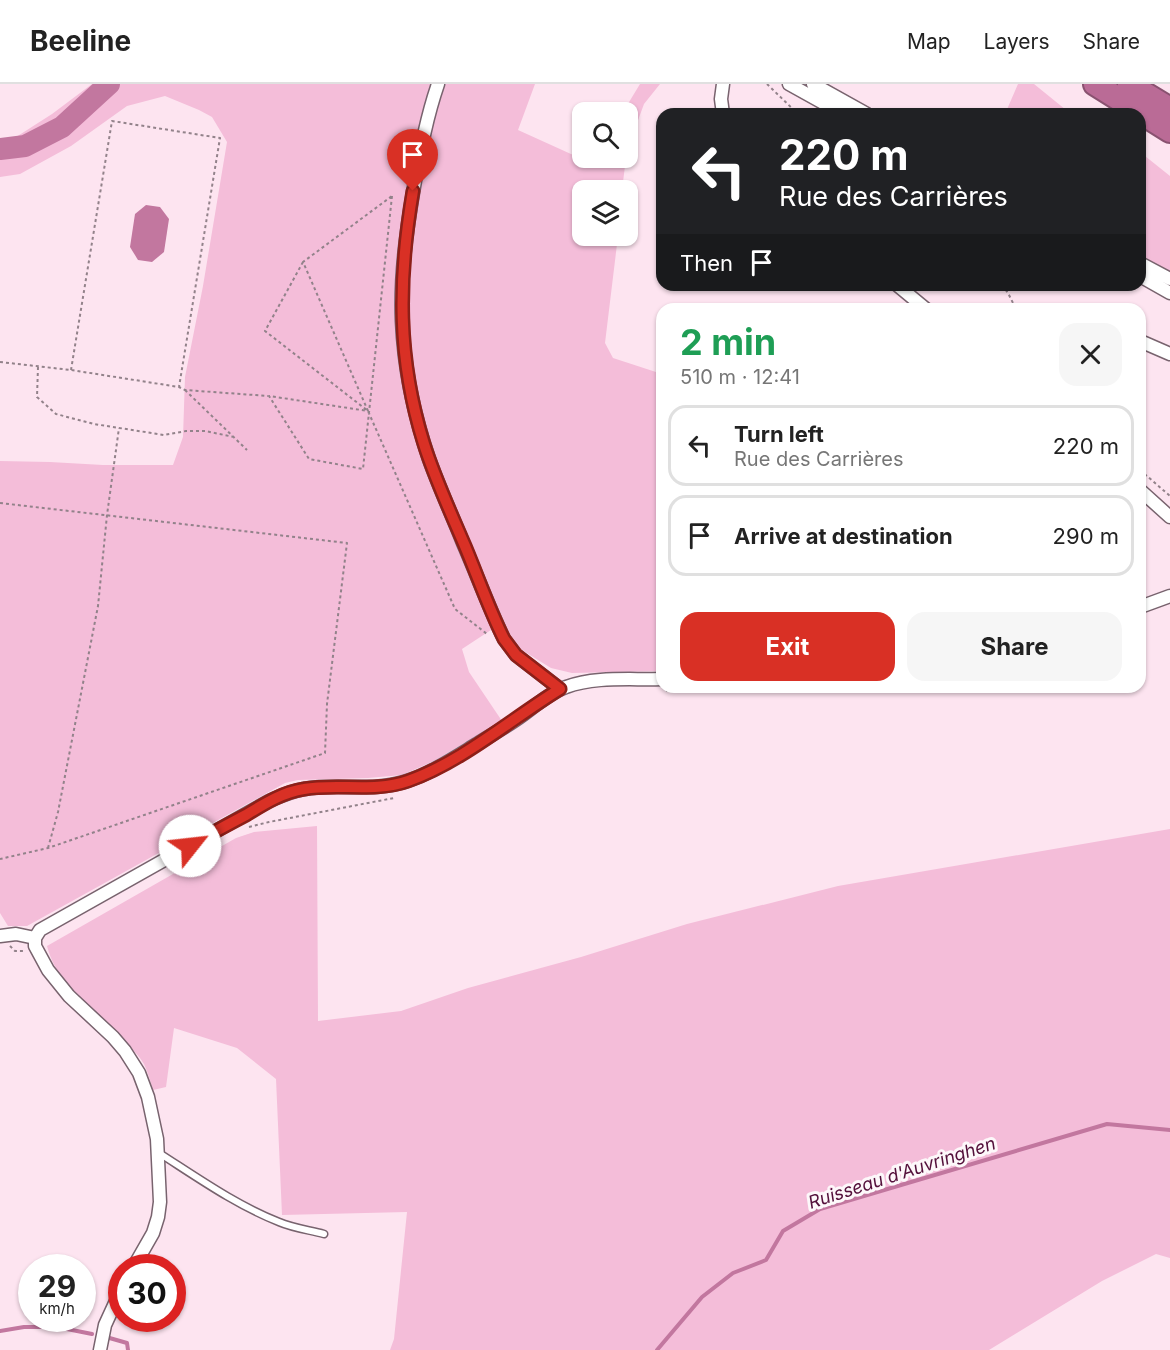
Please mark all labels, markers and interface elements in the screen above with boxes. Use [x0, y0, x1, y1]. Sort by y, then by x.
text: Beeline [30, 24, 131, 58]
text: Map [907, 29, 951, 54]
text: Layers [984, 29, 1050, 54]
text: Share [1083, 29, 1140, 54]
map controls [572, 102, 638, 246]
button: search [572, 102, 638, 168]
pin [387, 129, 438, 191]
text: 220 m [779, 129, 909, 180]
icon: left [680, 132, 758, 210]
icon: arrive [396, 138, 429, 171]
button: layers [572, 180, 638, 246]
text: Rue des Carrières [779, 180, 1008, 213]
icon: arrive [745, 246, 778, 279]
text: Then [680, 250, 733, 276]
text: 2 min [680, 320, 776, 364]
button: close [1059, 323, 1122, 386]
text: 510 m · 12:41 [680, 365, 800, 389]
text: Turn left [734, 421, 824, 447]
icon: left [683, 429, 716, 462]
text: 220 m [1053, 433, 1119, 459]
text: Rue des Carrières [734, 447, 904, 471]
icon: arrive [683, 519, 716, 552]
text: Arrive at destination [734, 523, 953, 549]
text: 290 m [1053, 523, 1119, 549]
button: Exit [680, 612, 895, 681]
button: Share [907, 612, 1122, 681]
position arrow [158, 814, 222, 878]
water label: Ruisseau d'Auvringhen [806, 1132, 998, 1213]
speed limit sign: 30 [108, 1254, 186, 1332]
text: 29 [38, 1268, 76, 1304]
text: km/h [39, 1299, 75, 1318]

